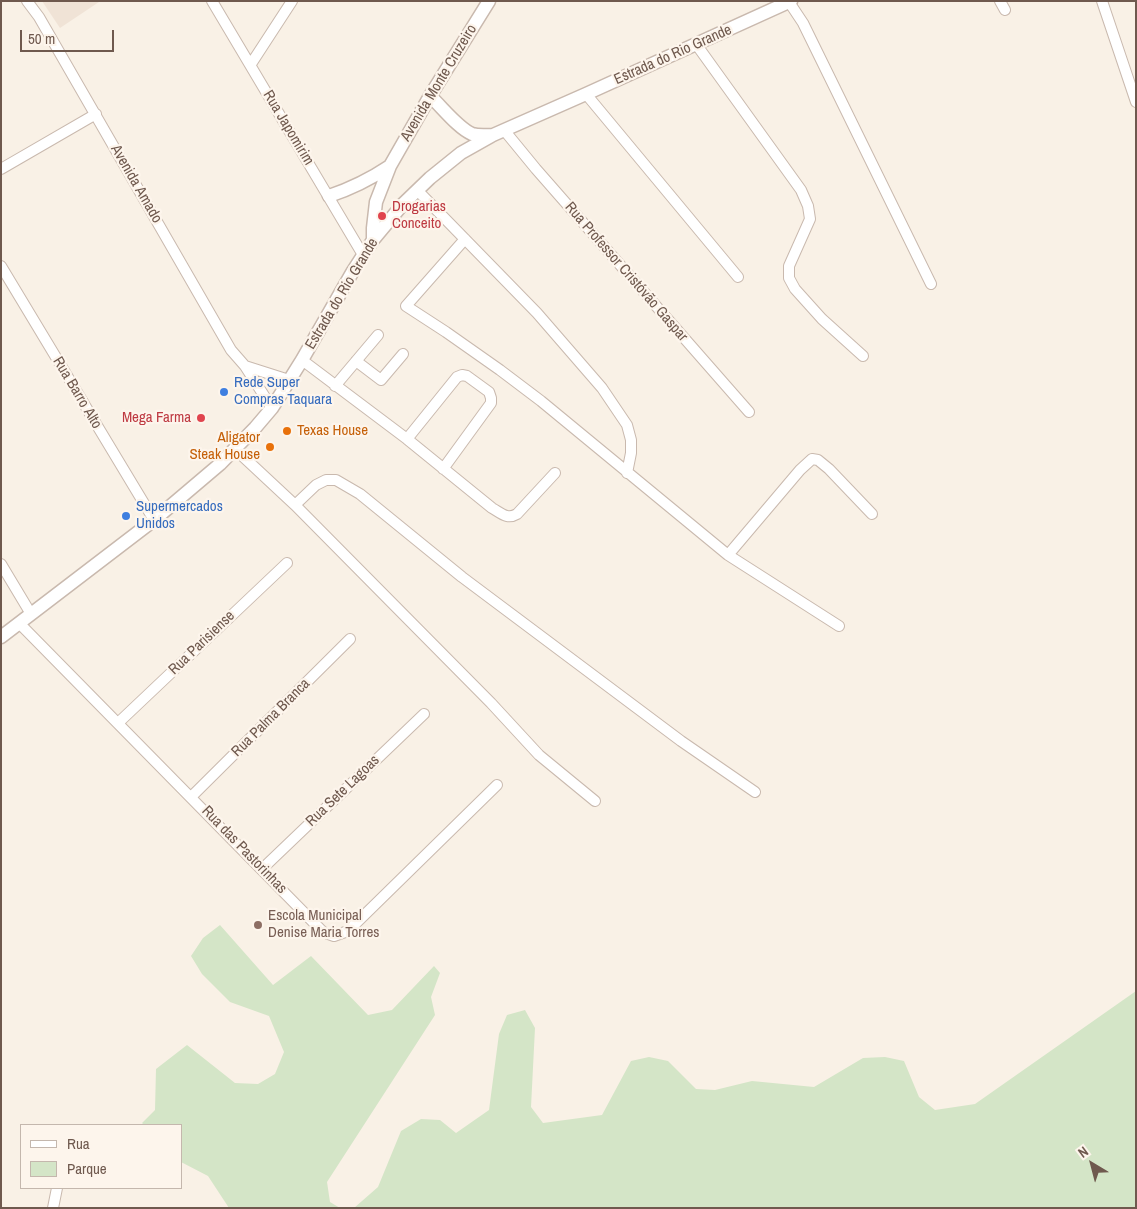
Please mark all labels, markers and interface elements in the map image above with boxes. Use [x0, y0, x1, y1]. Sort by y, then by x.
scale bar [22, 20, 116, 52]
street label: Avenida Monte Cruzeiro [397, 21, 481, 145]
street label: Estrada do Rio Grande [612, 21, 734, 89]
text: 50 m [28, 28, 55, 49]
street label: Rua Japomirim [259, 87, 317, 169]
street label: Avenida Amado [106, 142, 166, 226]
place label: Drogarias Conceito [392, 198, 446, 233]
street label: Rua Professor Cristóvão Gaspar [561, 199, 691, 345]
marker: Drogarias Conceito [376, 210, 388, 222]
street label: Estrada do Rio Grande [302, 235, 382, 353]
street label: Rua Barro Alto [49, 354, 105, 432]
place label: Rede Super Compras Taquara [234, 374, 332, 409]
marker: Rede Super Compras Taquara [218, 386, 230, 398]
place label: Mega Farma [122, 409, 191, 427]
marker: Mega Farma [195, 412, 207, 424]
place label: Texas House [297, 422, 368, 440]
marker: Texas House [281, 425, 293, 437]
place label: Aligator Steak House [190, 429, 260, 464]
marker: Aligator Steak House [264, 441, 276, 453]
place label: Supermercados Unidos [136, 498, 223, 533]
marker: Supermercados Unidos [120, 510, 132, 522]
street label: Rua Parisiense [165, 607, 239, 679]
street label: Rua Palma Branca [228, 675, 314, 761]
street label: Rua Sete Lagoas [303, 752, 383, 830]
street label: Rua das Pastorinhas [198, 802, 290, 898]
place label: Escola Municipal Denise Maria Torres [268, 907, 379, 942]
marker: Escola Municipal Denise Maria Torres [252, 919, 264, 931]
legend [20, 1124, 182, 1189]
text: Rua [67, 1133, 90, 1154]
north arrow [1067, 1139, 1117, 1189]
text: N [1074, 1142, 1092, 1162]
text: Parque [67, 1158, 107, 1179]

